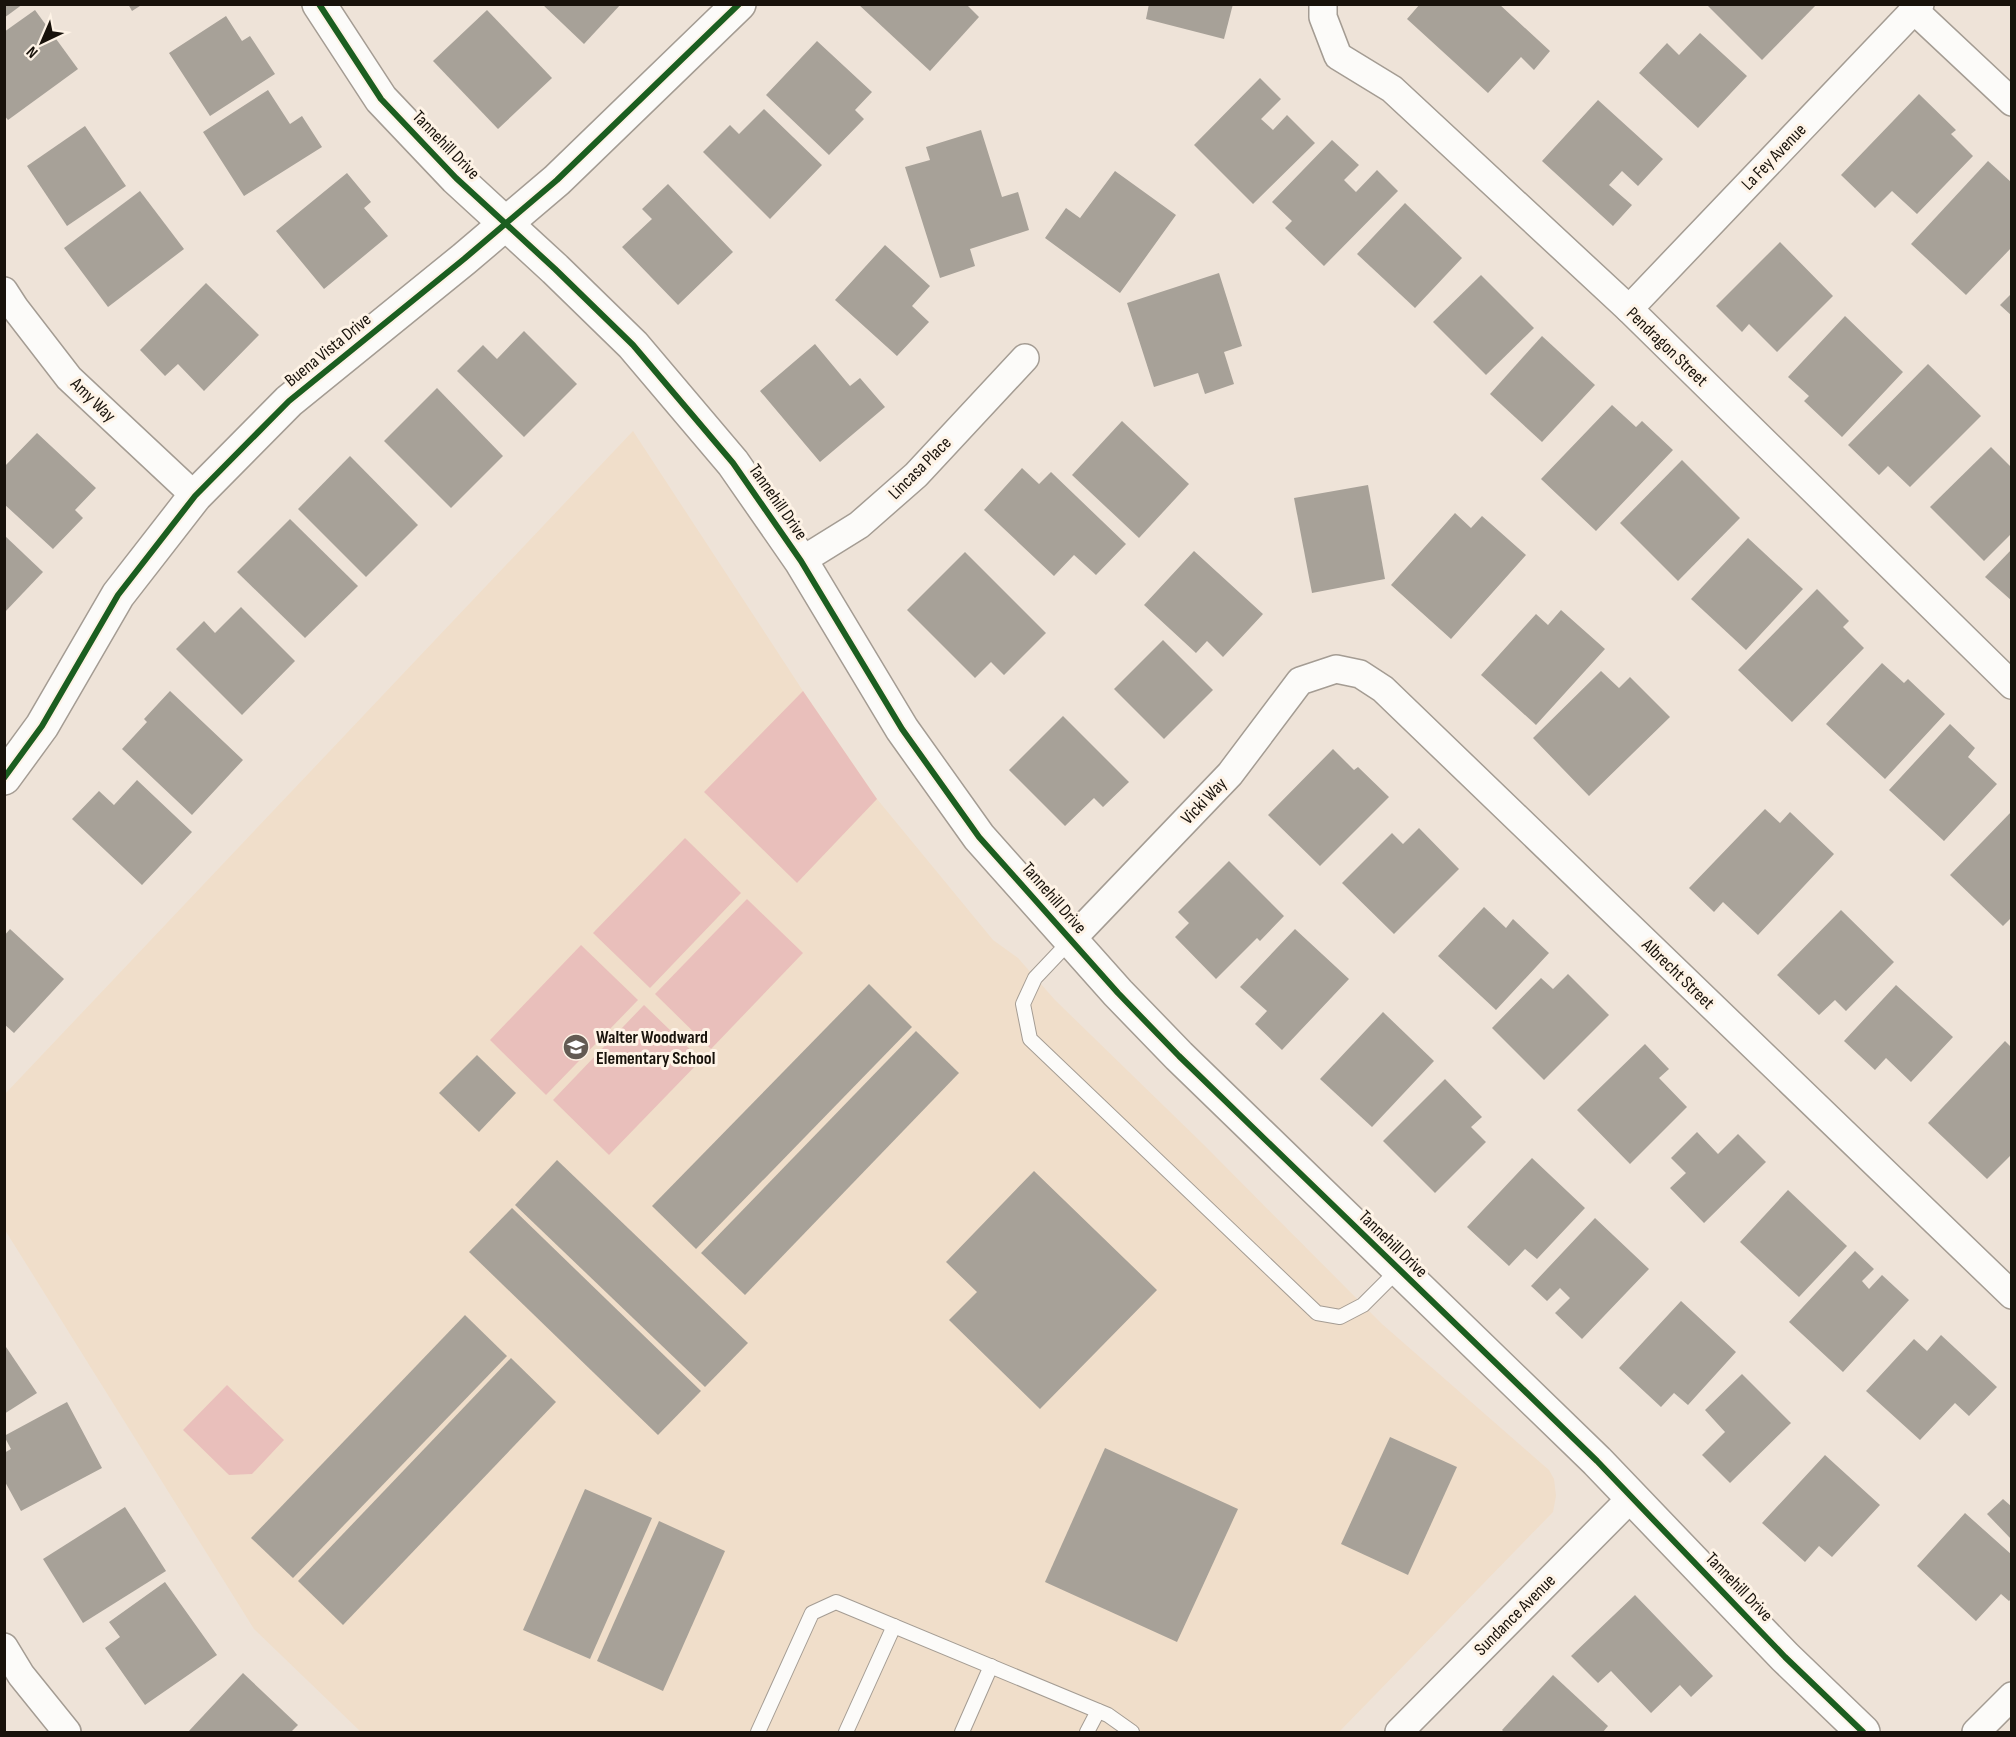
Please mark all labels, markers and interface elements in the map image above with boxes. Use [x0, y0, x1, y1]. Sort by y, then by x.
north arrow [12, 12, 72, 72]
text: N [23, 42, 42, 62]
street label: Tannehill Drive [408, 106, 484, 184]
street label: La Fey Avenue [1737, 120, 1811, 194]
street label: Pendragon Street [1622, 303, 1712, 391]
street label: Buena Vista Drive [281, 309, 375, 391]
street label: Amy Way [65, 373, 120, 426]
street label: Lincasa Place [884, 432, 956, 504]
street label: Tannehill Drive [744, 460, 812, 544]
street label: Vicki Way [1177, 773, 1231, 829]
street label: Tannehill Drive [1017, 858, 1091, 938]
street label: Albrecht Street [1637, 934, 1719, 1014]
place label: Walter Woodward Elementary School [596, 1027, 715, 1069]
school or university icon: Walter Woodward Elementary School [561, 1032, 591, 1062]
street label: Tannehill Drive [1354, 1206, 1432, 1282]
street label: Tannehill Drive [1701, 1548, 1777, 1626]
street label: Sundance Avenue [1470, 1570, 1560, 1660]

